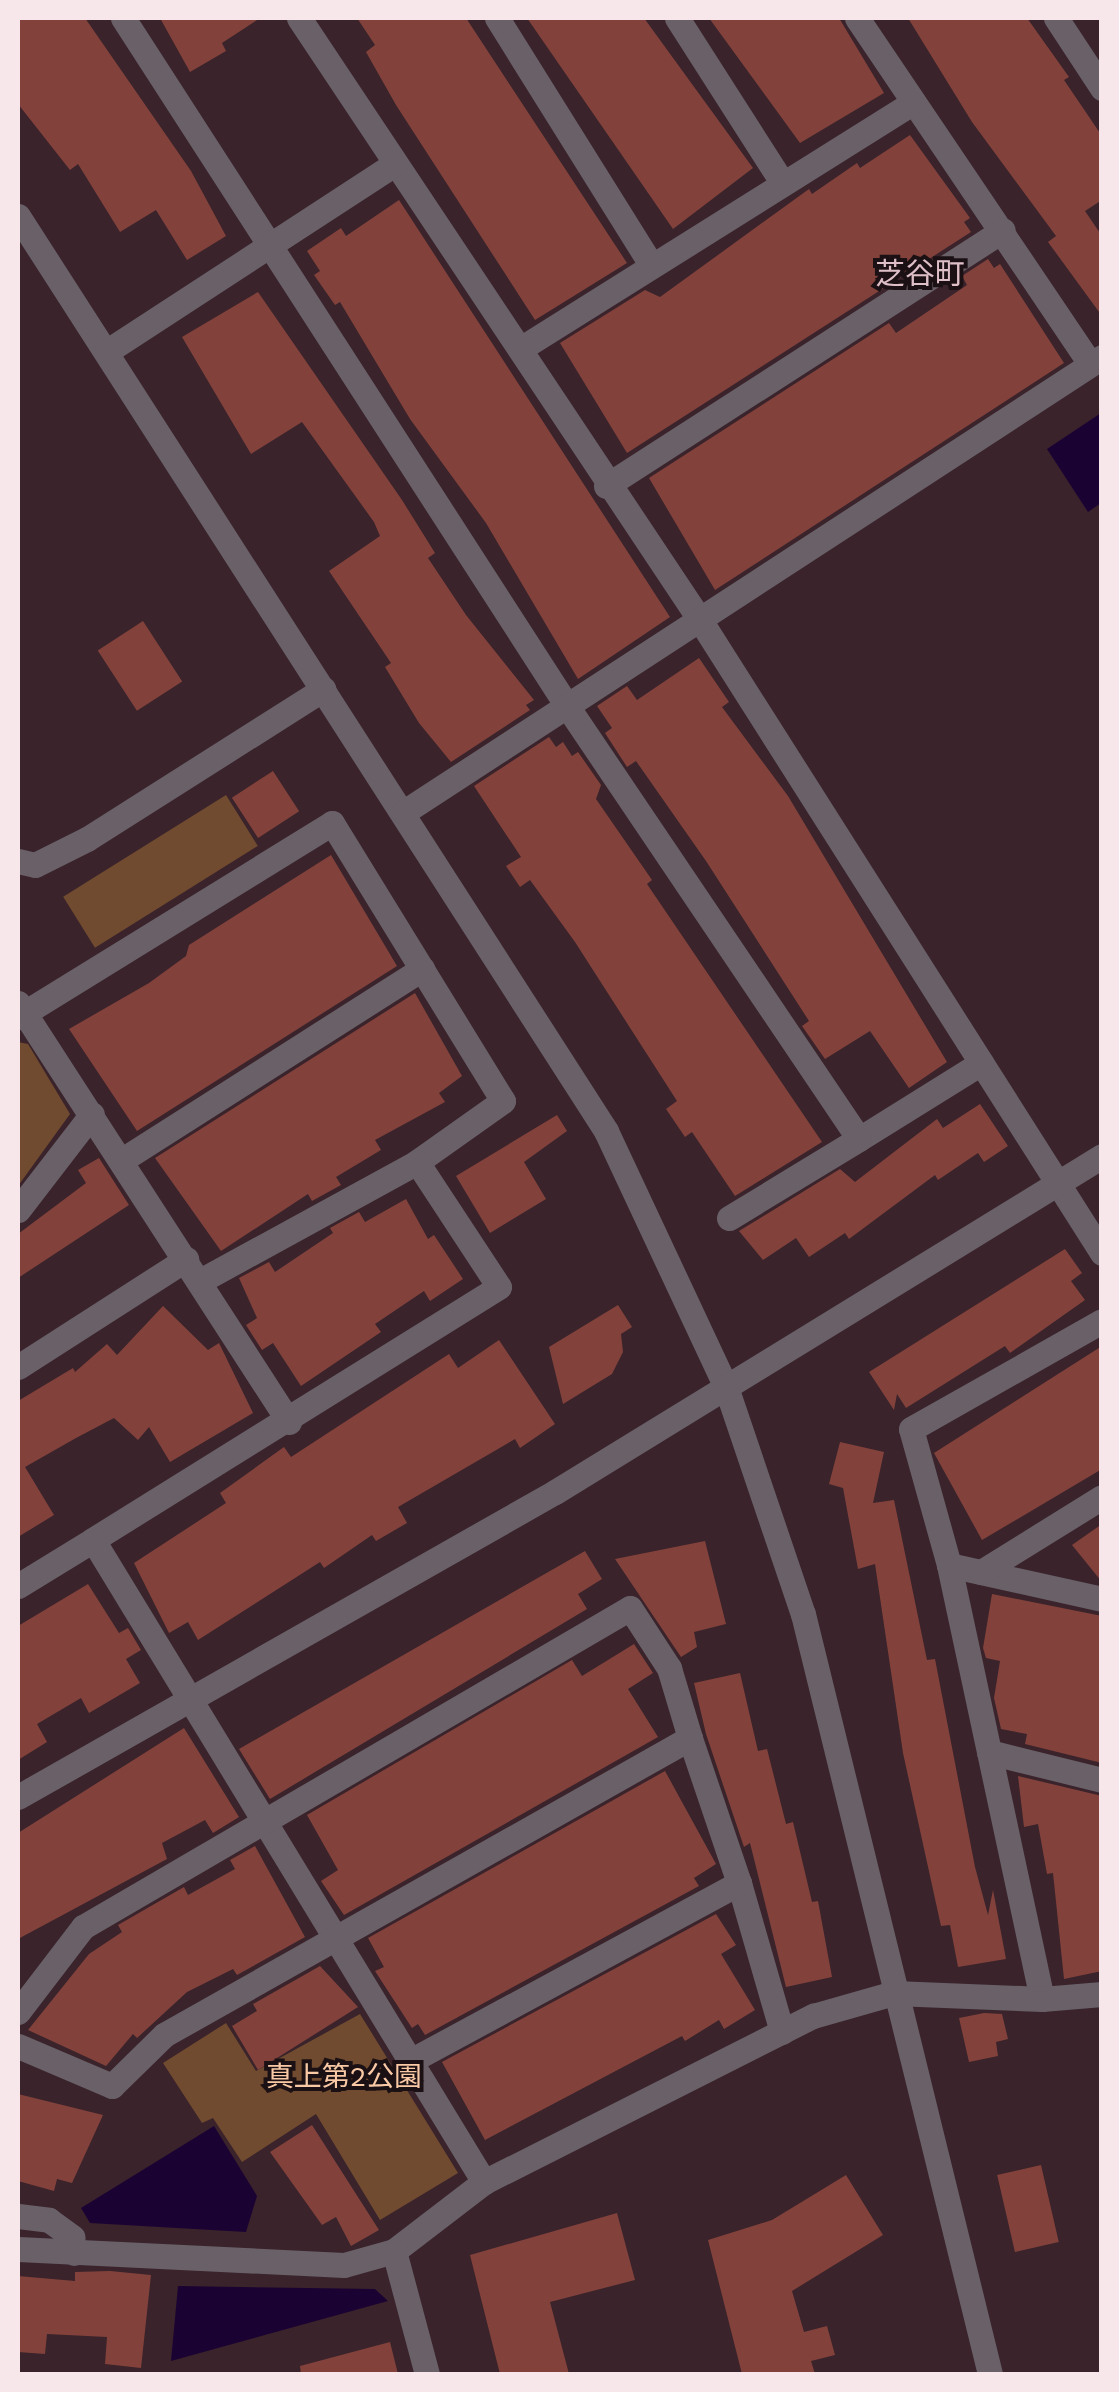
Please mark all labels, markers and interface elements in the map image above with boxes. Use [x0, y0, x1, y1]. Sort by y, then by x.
district label: 芝谷町 [875, 256, 965, 292]
park label: 真上第2公園 [266, 2060, 422, 2094]

